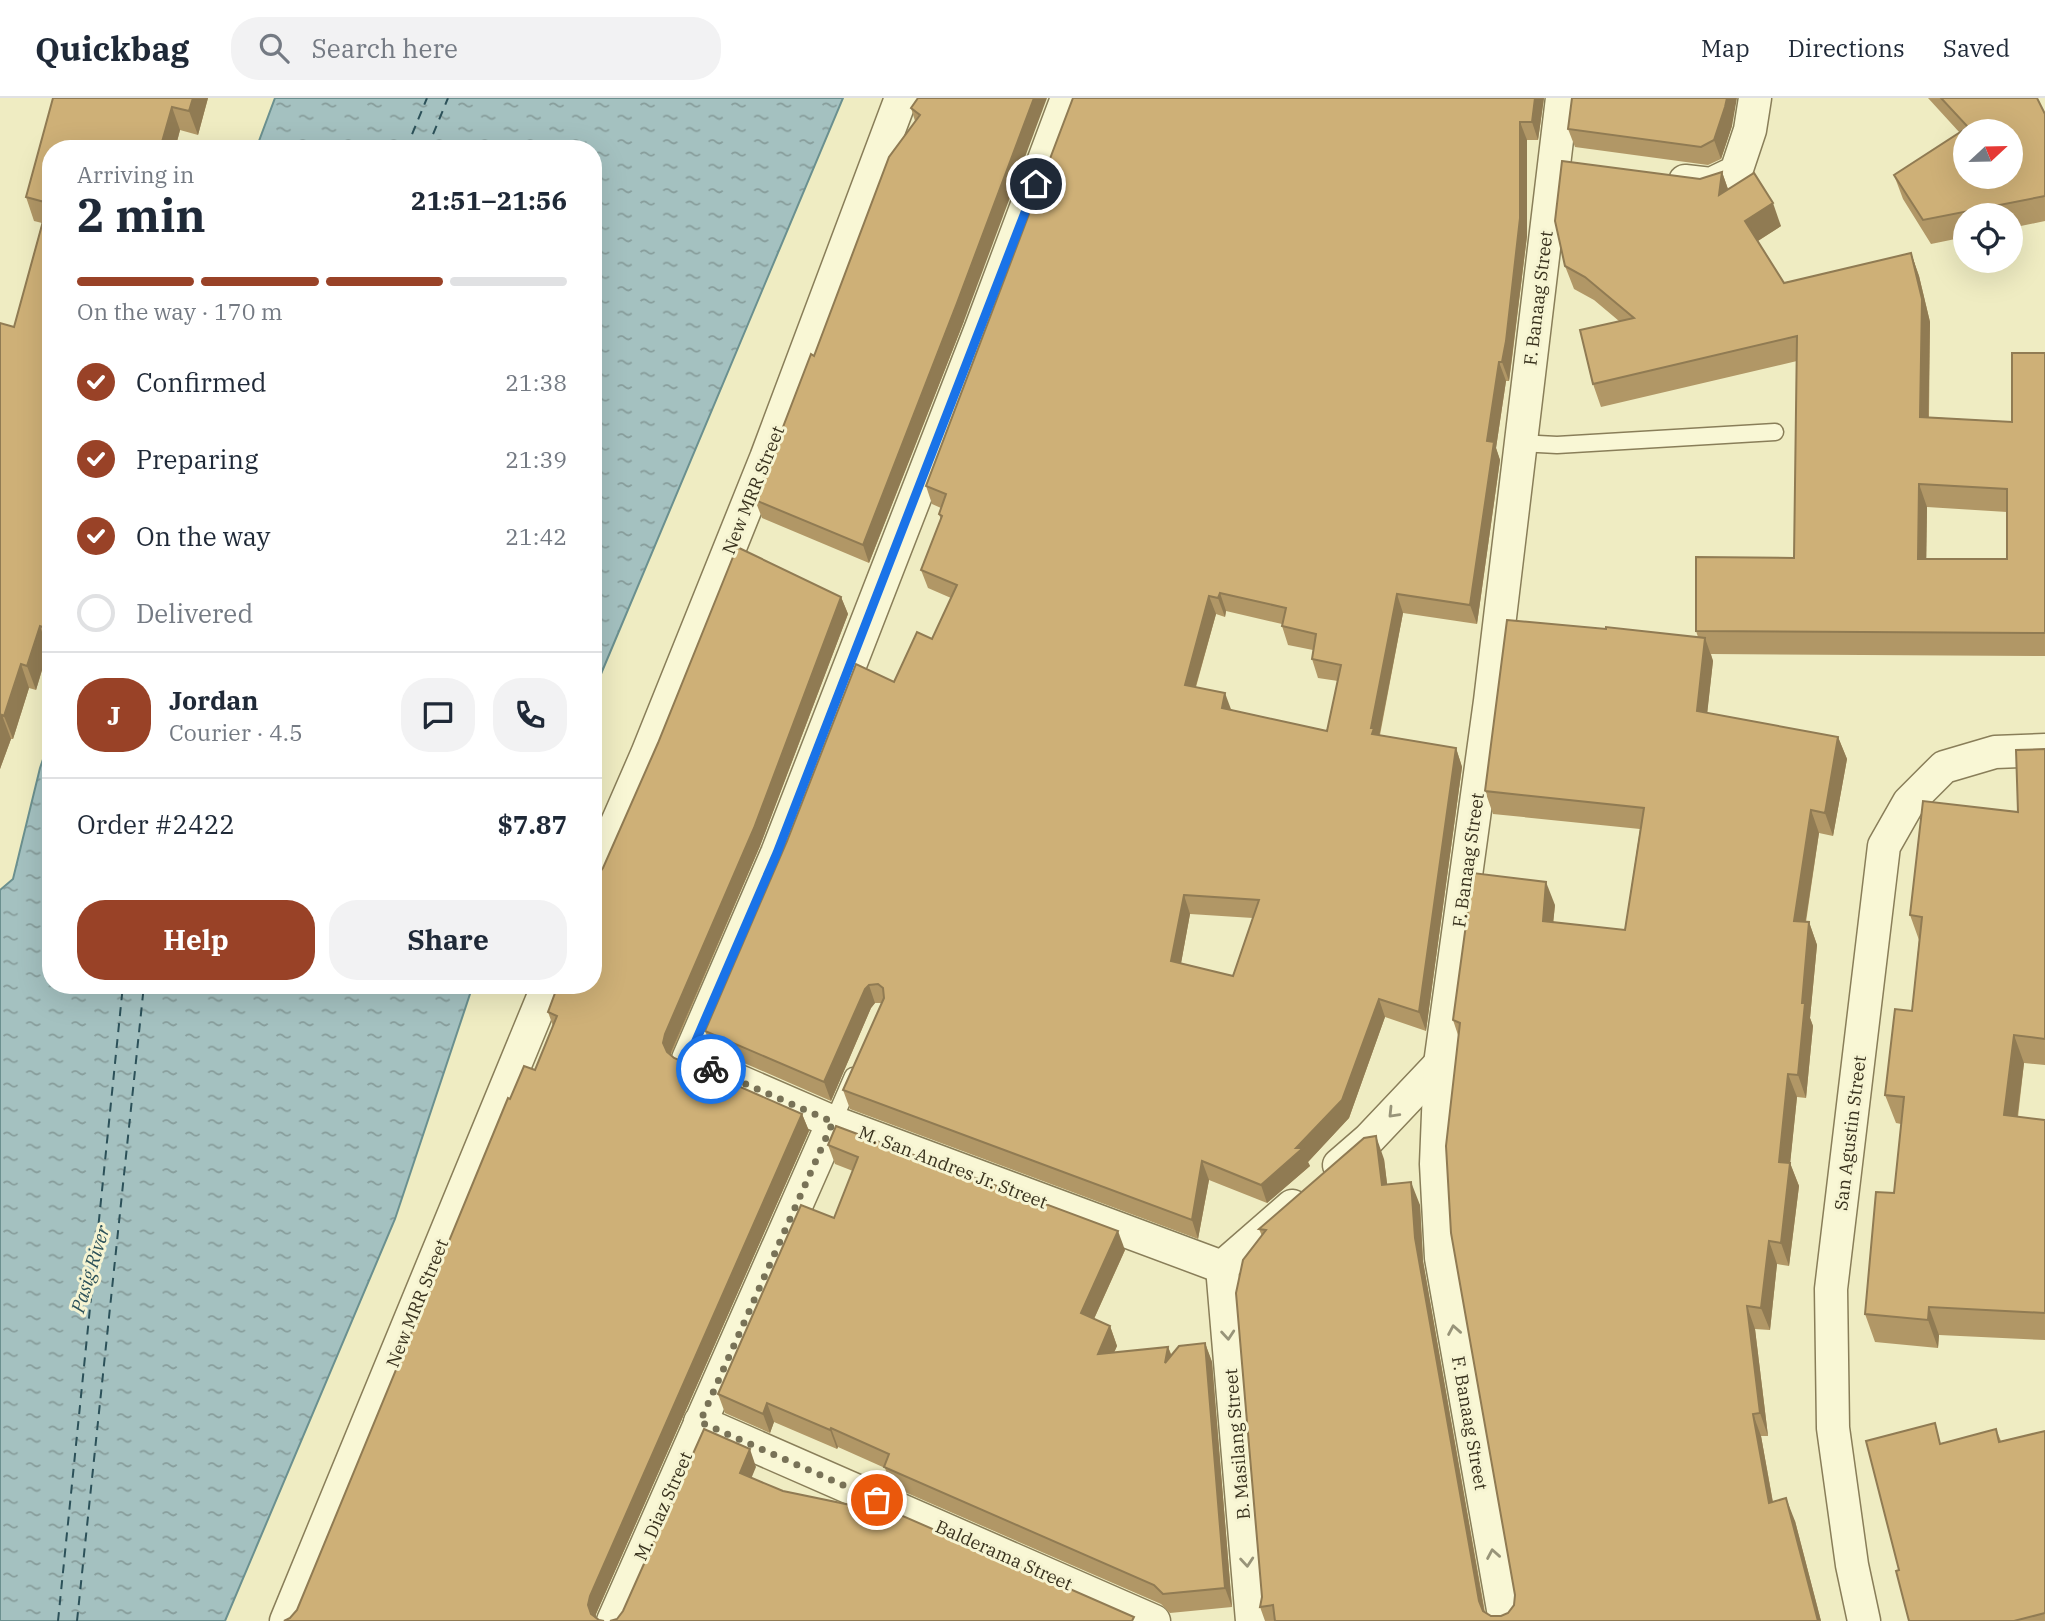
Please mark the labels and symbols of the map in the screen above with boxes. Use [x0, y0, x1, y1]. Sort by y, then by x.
north arrow [1953, 119, 2023, 189]
pin [1006, 154, 1066, 214]
street label: F. Banaag Street [1518, 229, 1558, 367]
street label: New MRR Street [717, 422, 789, 558]
street label: F. Banaag Street [1447, 791, 1489, 929]
courier [676, 1034, 746, 1104]
street label: San Agustin Street [1829, 1054, 1871, 1212]
one-way arrow [1389, 1105, 1402, 1118]
street label: M. San Andres Jr. Street [855, 1120, 1051, 1214]
water label: Pasig River [65, 1222, 115, 1316]
street label: New MRR Street [381, 1235, 453, 1371]
one-way arrow [1447, 1324, 1462, 1336]
one-way arrow [1220, 1330, 1235, 1341]
street label: F. Banaag Street [1447, 1354, 1493, 1492]
street label: B. Masilang Street [1219, 1367, 1255, 1521]
street label: M. Diaz Street [629, 1448, 697, 1564]
pin [847, 1470, 907, 1530]
street label: Balderama Street [932, 1515, 1076, 1595]
one-way arrow [1486, 1548, 1501, 1560]
one-way arrow [1239, 1557, 1254, 1568]

